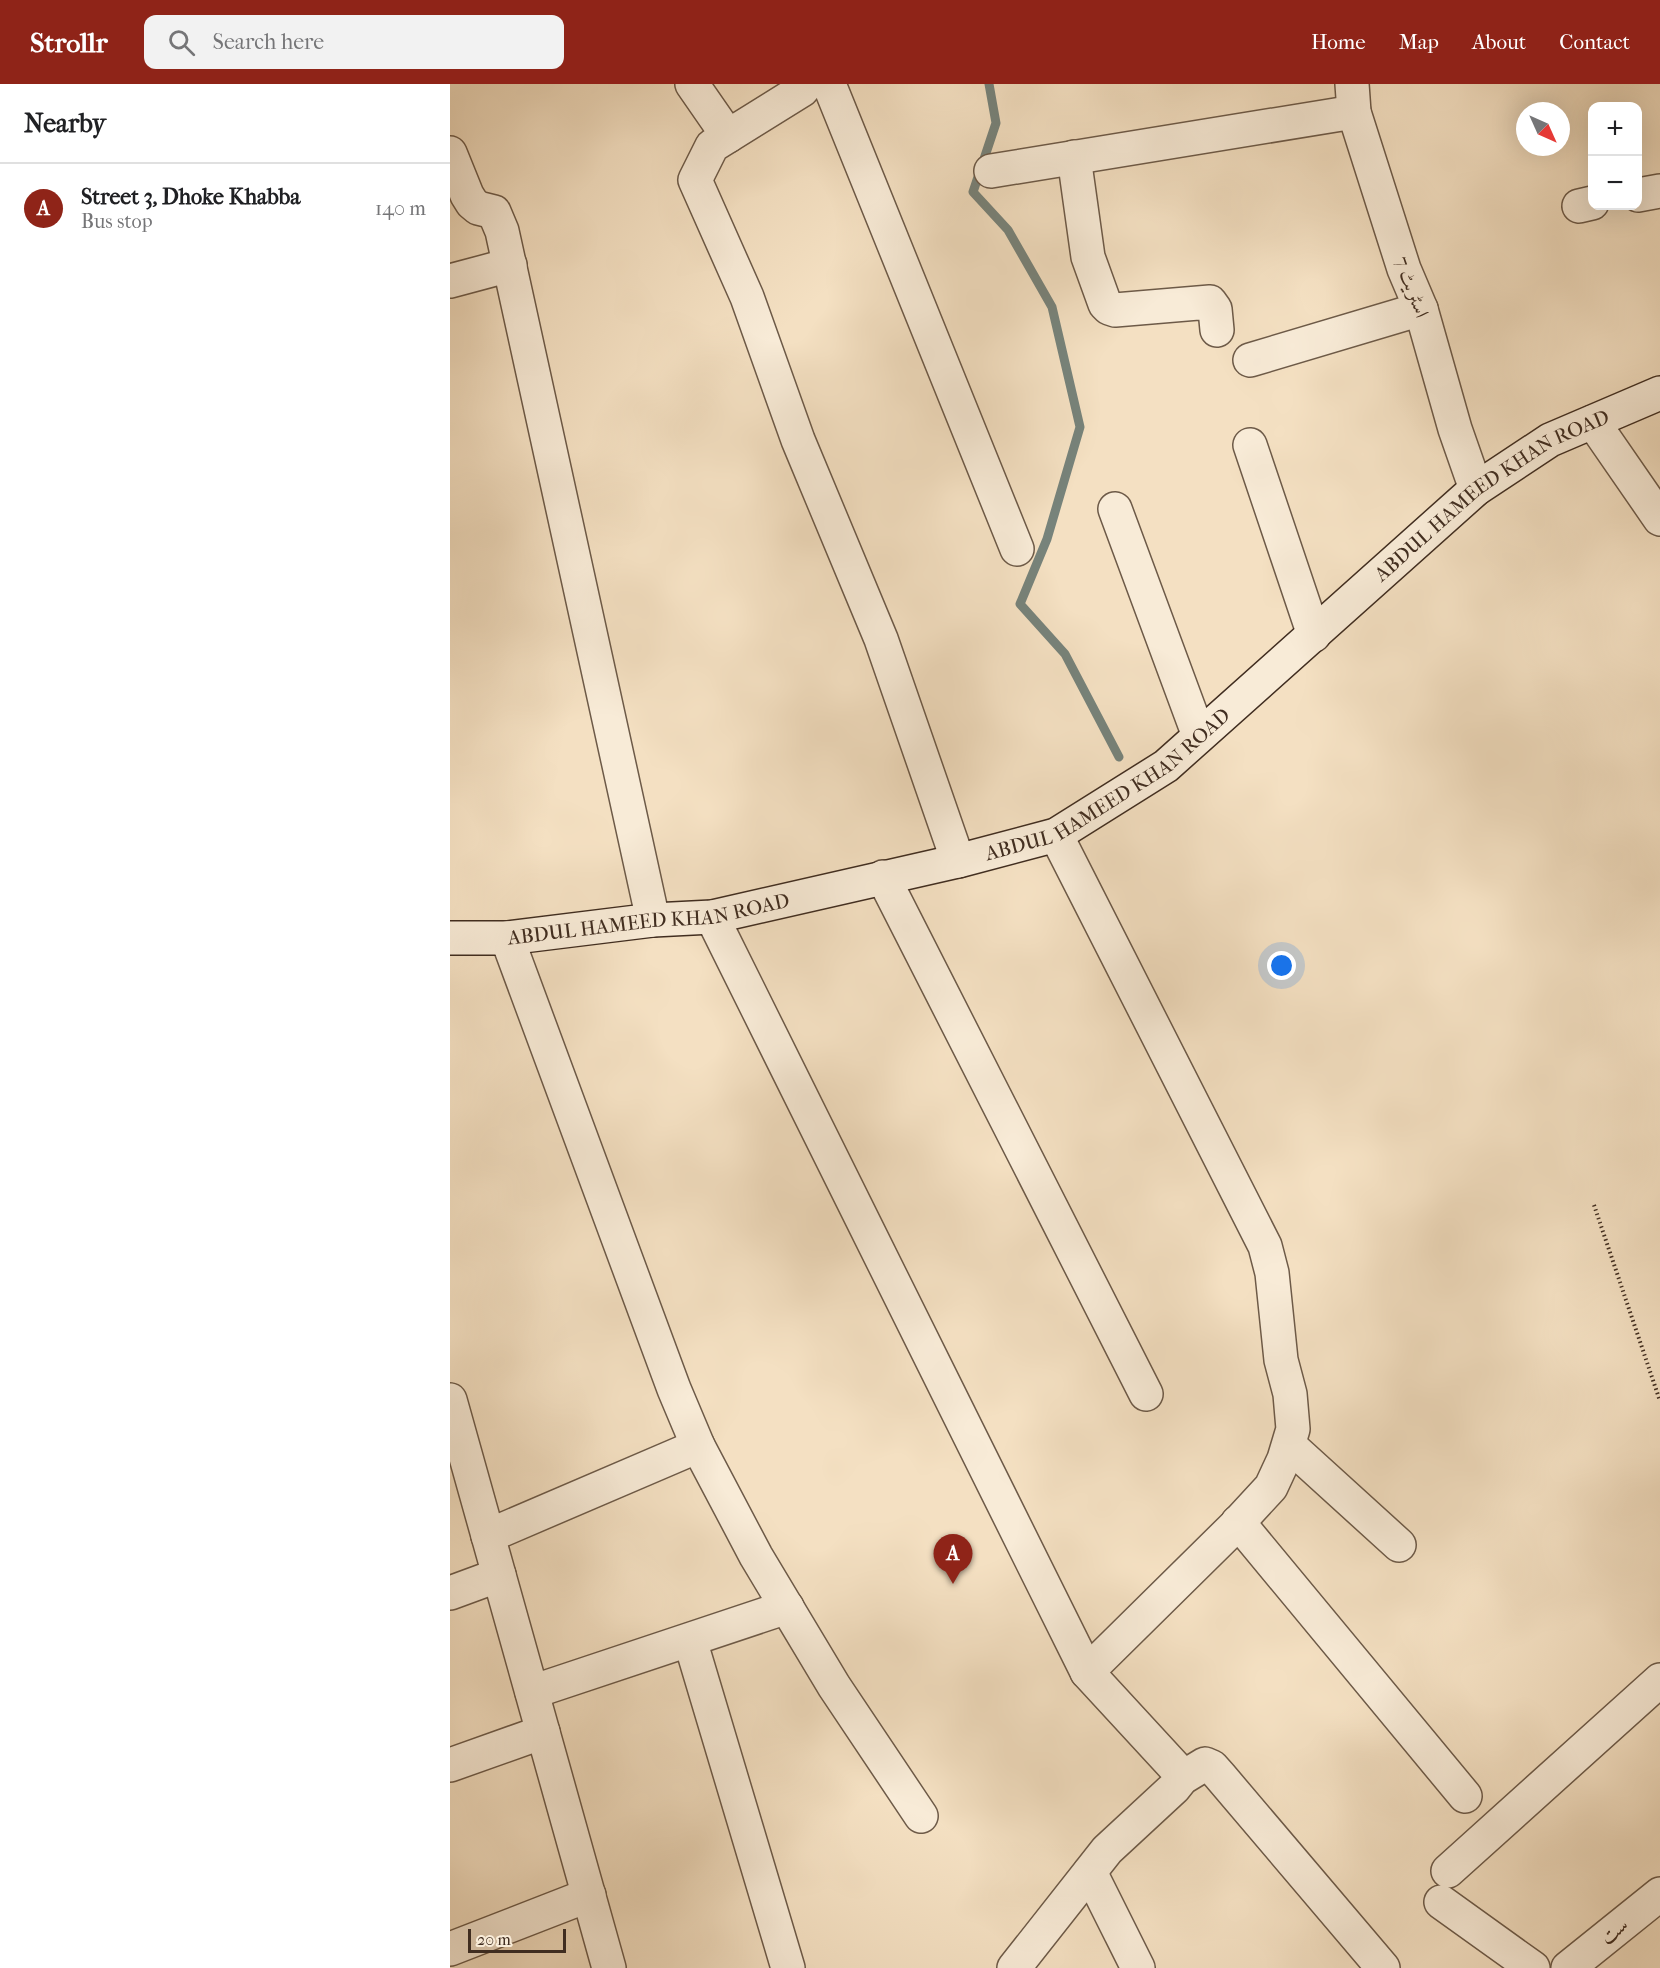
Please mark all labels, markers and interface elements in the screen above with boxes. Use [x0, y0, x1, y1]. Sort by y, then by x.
search box [144, 15, 564, 69]
text: Strollr [30, 26, 108, 59]
icon: search [165, 26, 198, 59]
text: Search here [213, 29, 324, 55]
text: Home [1311, 30, 1366, 54]
text: Map [1399, 30, 1439, 54]
text: About [1472, 30, 1526, 54]
text: Contact [1559, 30, 1630, 54]
north arrow [1516, 102, 1570, 156]
map controls [1588, 102, 1642, 210]
button: + [1588, 102, 1642, 156]
text: Nearby [24, 108, 106, 139]
button: − [1588, 156, 1642, 210]
text: Street 3, Dhoke Khabba [81, 184, 300, 210]
text: A [37, 197, 50, 220]
text: 140 m [375, 197, 426, 220]
text: Bus stop [81, 210, 153, 233]
street label: اسٹریٹ 7 [1390, 253, 1434, 321]
street label: ABDUL HAMEED KHAN ROAD [1369, 405, 1612, 587]
street label: ABDUL HAMEED KHAN ROAD [981, 703, 1234, 865]
street label: ABDUL HAMEED KHAN ROAD [505, 888, 792, 949]
your location [1267, 951, 1296, 980]
pin: A [934, 1534, 972, 1584]
street label: ست [1595, 1913, 1633, 1949]
scale bar [468, 1926, 566, 1954]
text: 20 m [477, 1930, 511, 1949]

